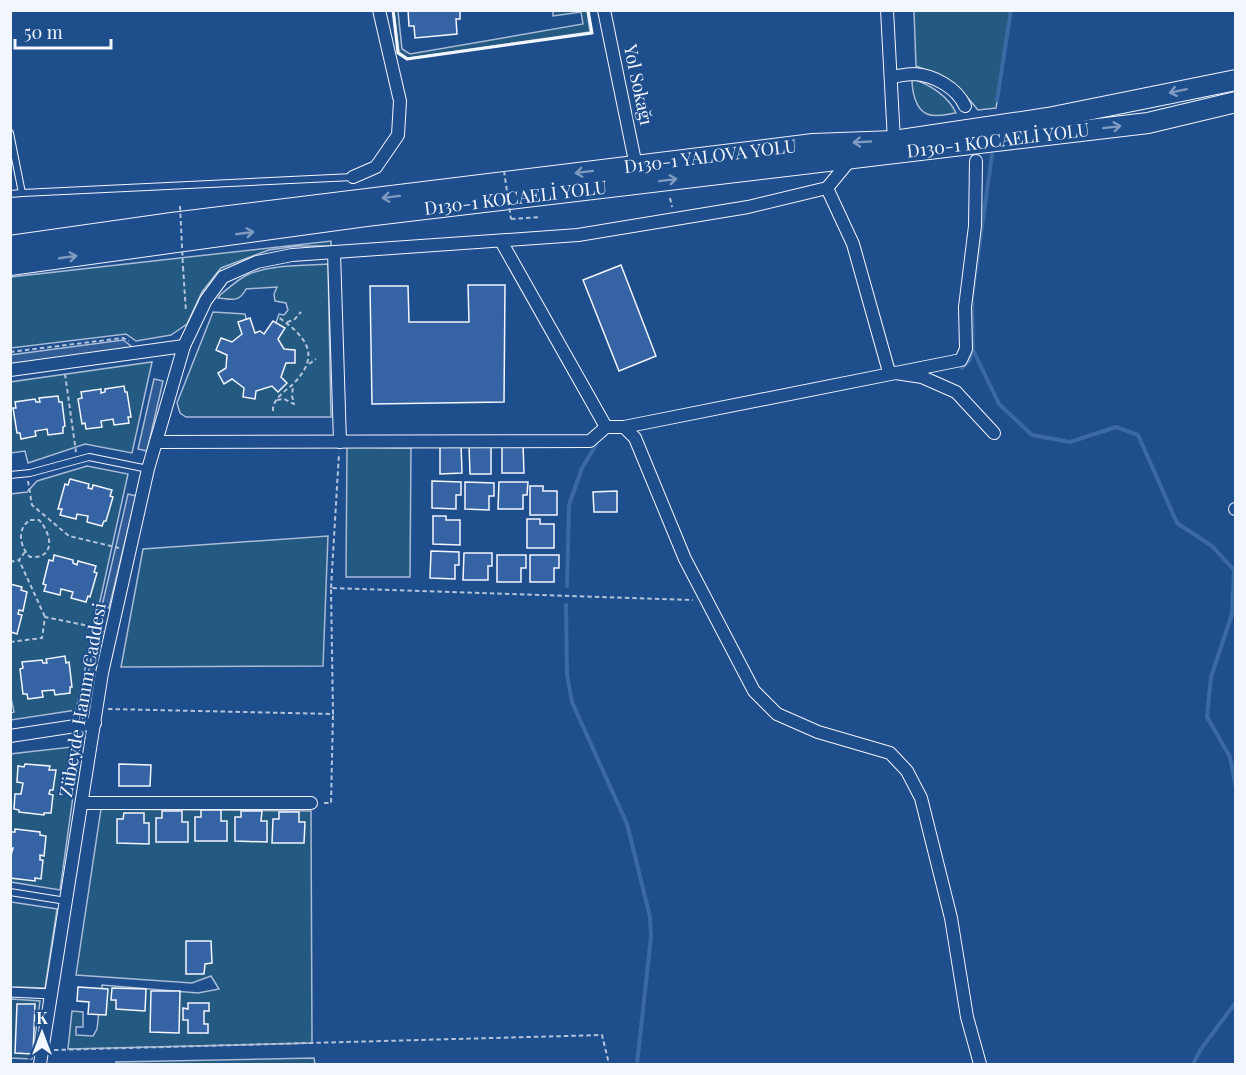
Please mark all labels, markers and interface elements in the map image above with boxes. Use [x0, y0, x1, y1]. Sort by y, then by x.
scale bar [15, 12, 111, 50]
text: 50 m [24, 20, 63, 44]
street label: Yol Sokağı [619, 41, 659, 127]
one-way arrow [1169, 86, 1188, 97]
street label: D130-1 KOCAELİ YOLU [905, 117, 1091, 163]
one-way arrow [1101, 122, 1121, 133]
street label: D130-1 YALOVA YOLU [622, 133, 798, 178]
one-way arrow [852, 136, 872, 148]
one-way arrow [575, 167, 595, 178]
street label: D130-1 KOCAELİ YOLU [423, 174, 608, 220]
one-way arrow [657, 174, 677, 185]
one-way arrow [381, 191, 401, 202]
one-way arrow [235, 227, 255, 238]
one-way arrow [58, 251, 78, 262]
street label: Zübeyde Hanım Caddesi [53, 601, 111, 799]
north arrow [12, 1003, 72, 1063]
text: K [36, 1007, 48, 1028]

